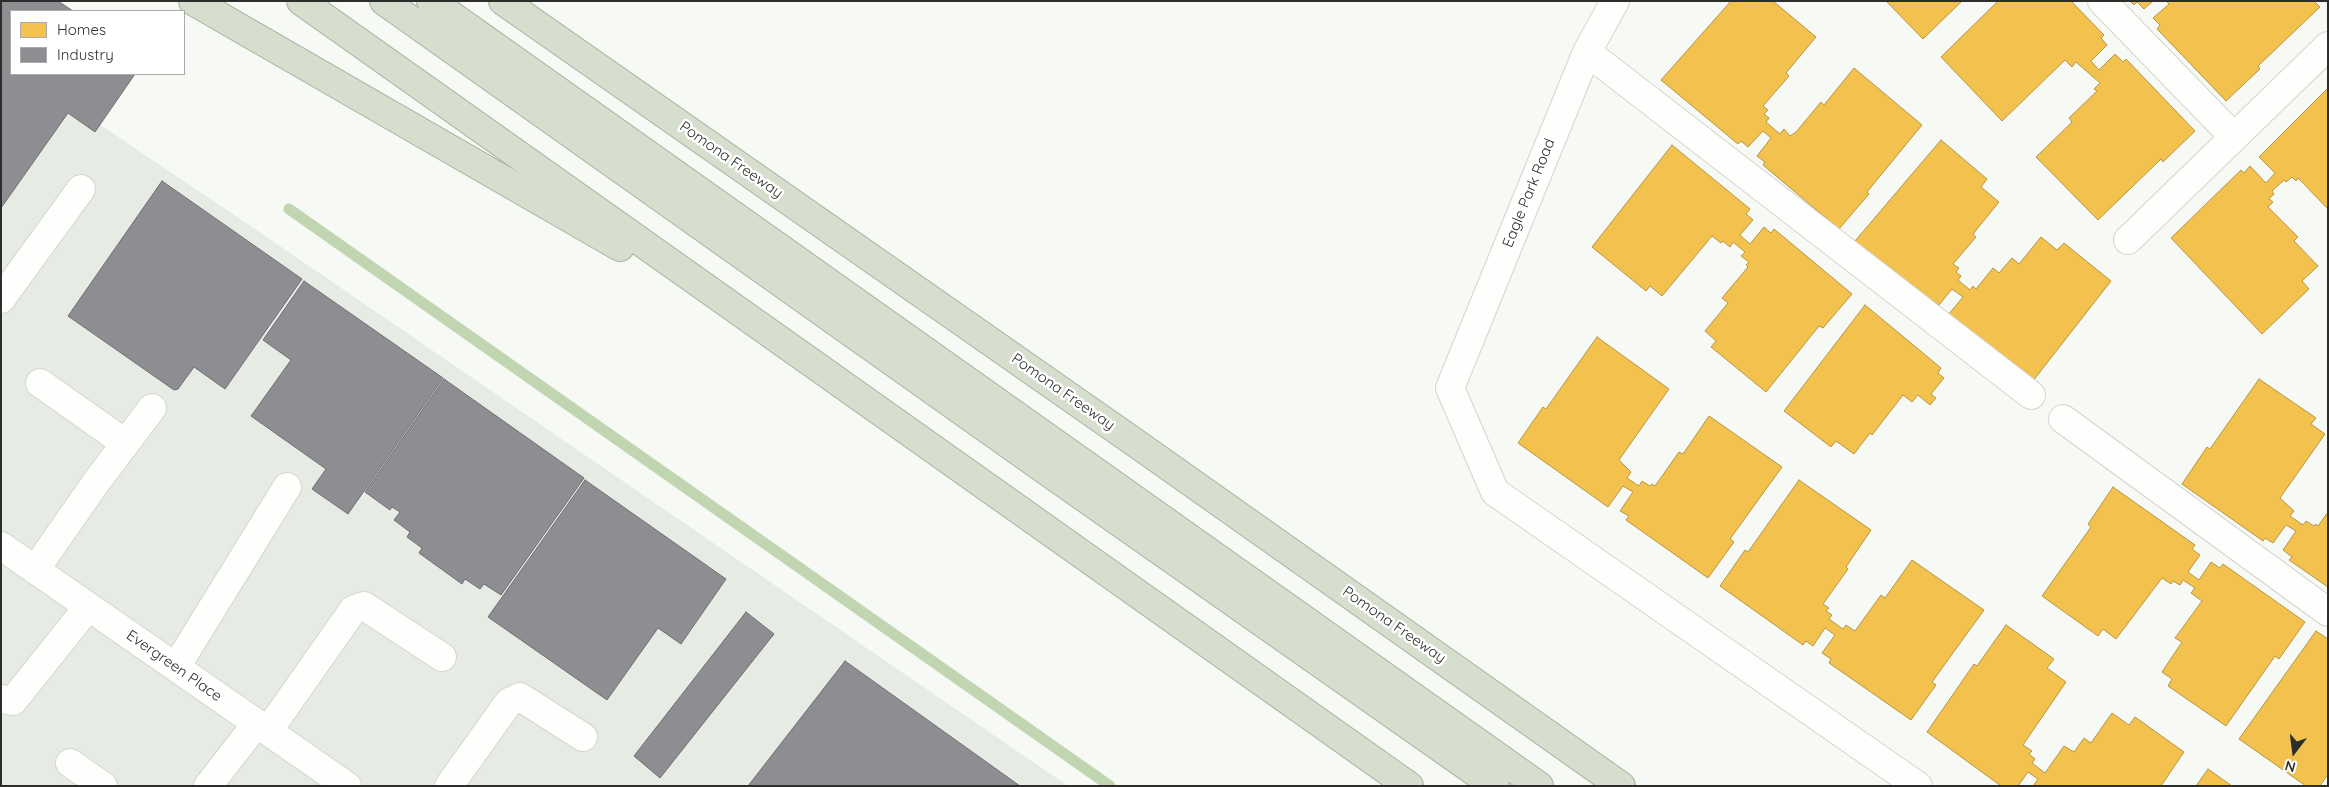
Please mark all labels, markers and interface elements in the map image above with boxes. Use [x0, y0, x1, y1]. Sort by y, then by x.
legend [10, 10, 185, 75]
text: Homes [57, 20, 106, 39]
text: Industry [57, 45, 114, 64]
street label: Pomona Freeway [676, 118, 786, 202]
street label: Eagle Park Road [1499, 136, 1559, 250]
street label: Pomona Freeway [1008, 350, 1118, 434]
street label: Pomona Freeway [1339, 583, 1449, 667]
street label: Evergreen Place [123, 626, 225, 706]
north arrow [2269, 727, 2319, 777]
text: N [2283, 756, 2297, 777]

